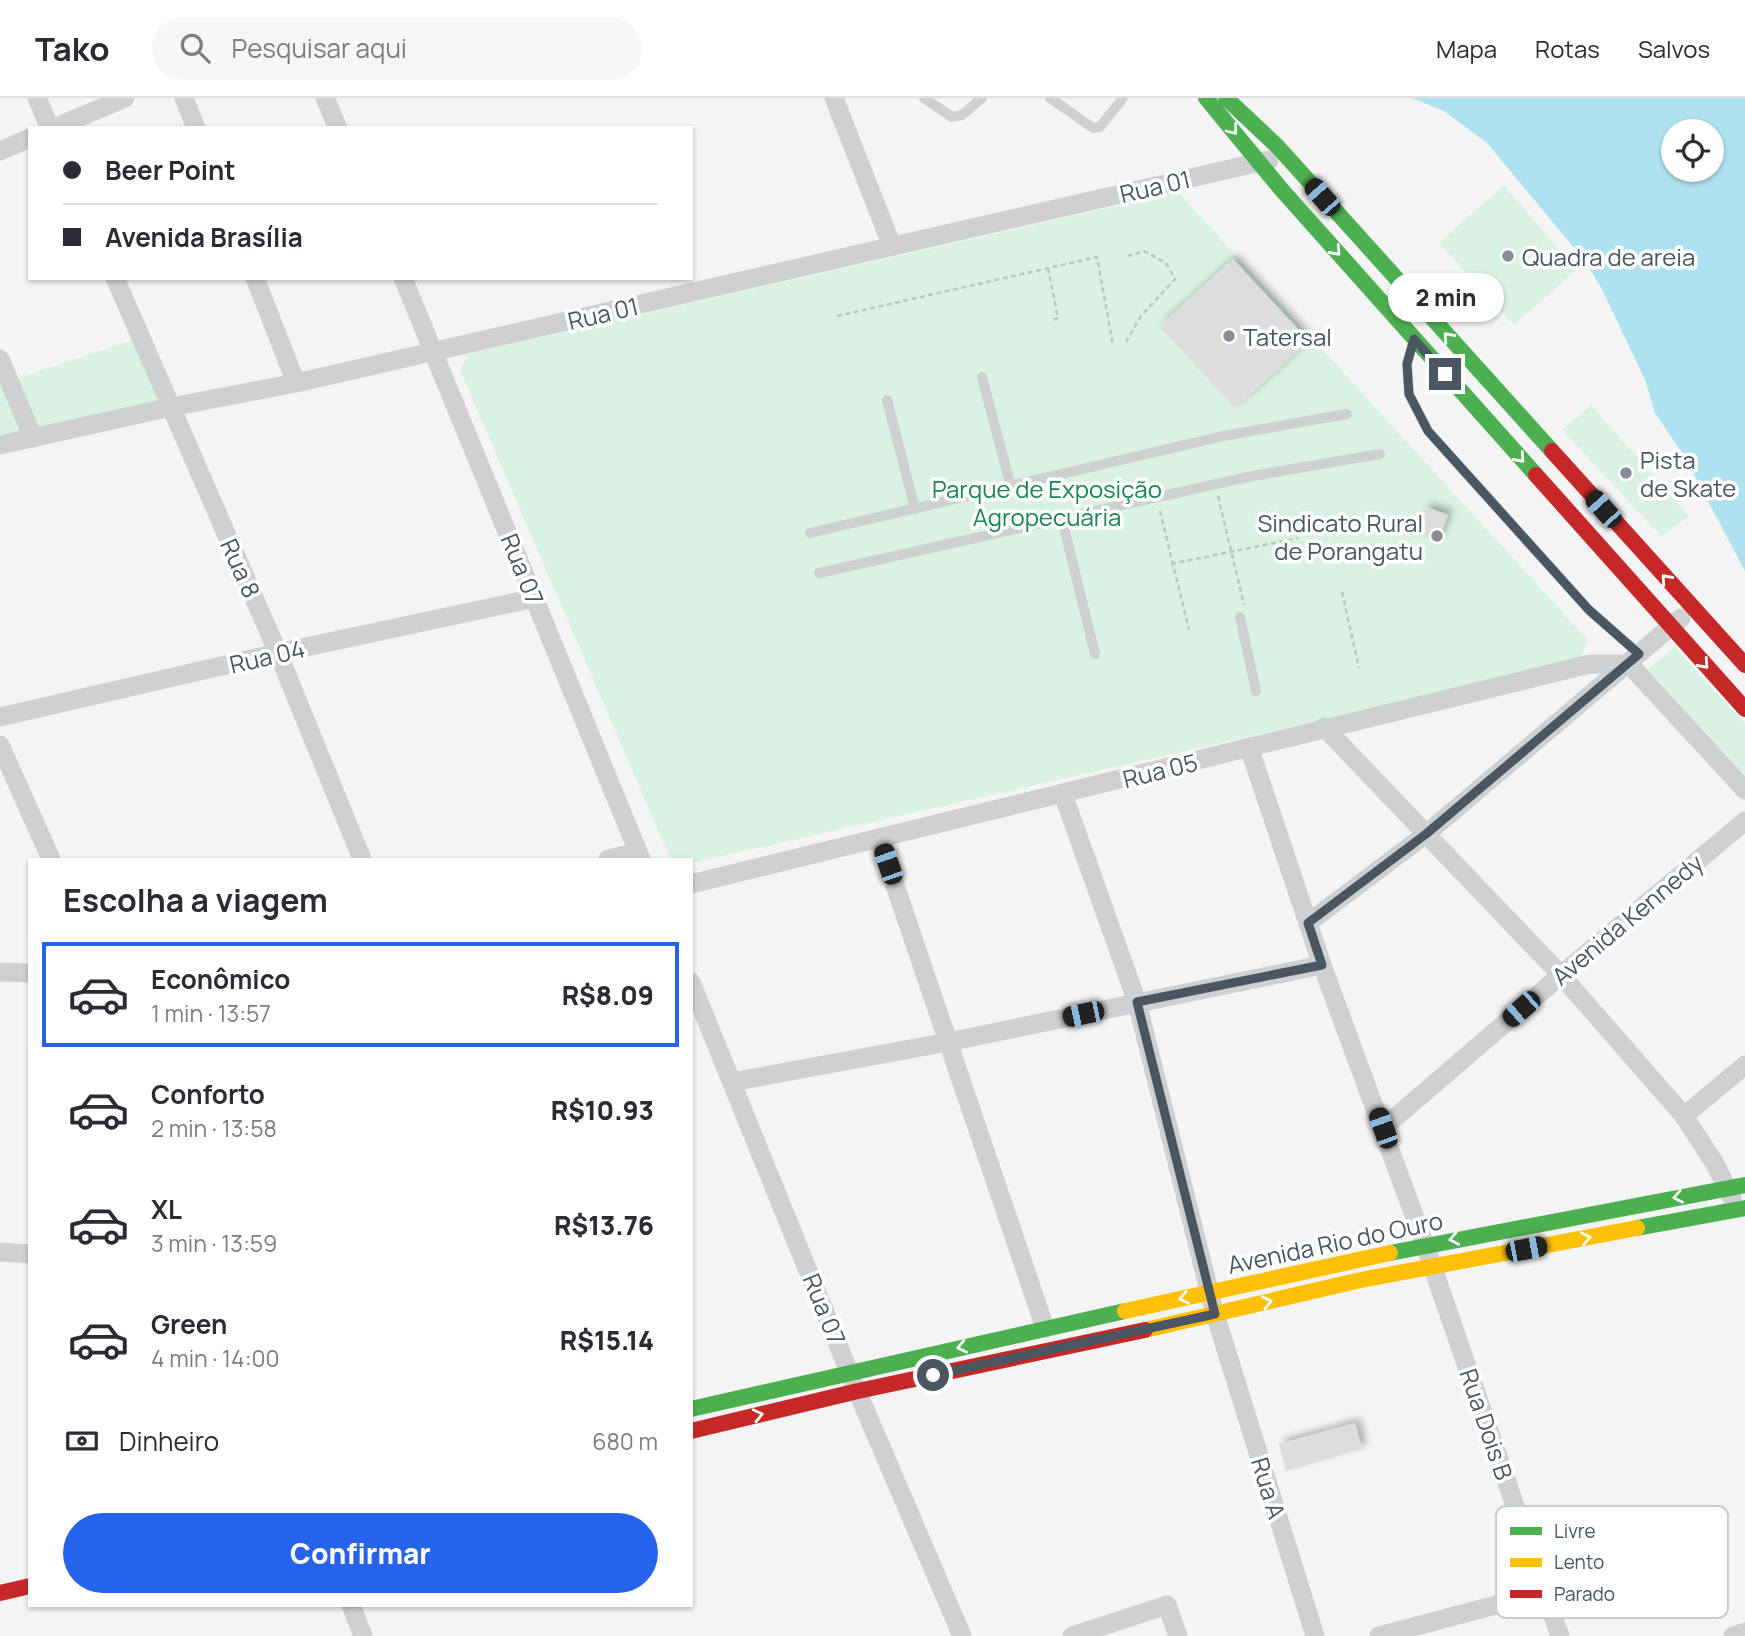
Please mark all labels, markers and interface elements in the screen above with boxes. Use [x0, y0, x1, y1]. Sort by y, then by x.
search box [152, 17, 642, 80]
text: Tako [35, 26, 110, 71]
icon: search [176, 29, 214, 67]
text: Pesquisar aqui [232, 30, 407, 66]
text: Mapa [1436, 32, 1497, 65]
text: Rotas [1535, 32, 1600, 65]
text: Salvos [1638, 32, 1710, 65]
map controls [1661, 119, 1724, 182]
button: locate [1661, 119, 1724, 182]
one-way arrow [1224, 123, 1237, 135]
text: Beer Point [105, 152, 236, 188]
street label: Rua 01 [1116, 162, 1194, 210]
car [1301, 174, 1344, 220]
text: Avenida Brasília [105, 219, 303, 255]
place label: Quadra de areia [1522, 240, 1695, 273]
one-way arrow [1328, 243, 1340, 256]
marker: Quadra de areia [1500, 248, 1516, 264]
callout: 2 min [1387, 272, 1503, 322]
text: 2 min [1416, 281, 1477, 313]
street label: Rua 01 [564, 289, 642, 337]
place label: Tatersal [1243, 320, 1332, 353]
marker: Tatersal [1221, 328, 1237, 344]
one-way arrow [1443, 332, 1456, 345]
route end [1429, 358, 1461, 390]
place label: Pista de Skate [1640, 443, 1736, 504]
one-way arrow [1512, 449, 1524, 462]
marker: Pista de Skate [1618, 465, 1634, 481]
park label: Parque de Exposição Agropecuária [932, 472, 1162, 533]
car [1582, 486, 1625, 532]
place label: Sindicato Rural de Porangatu [1257, 506, 1423, 567]
street label: Rua 07 [494, 528, 552, 610]
marker: Sindicato Rural de Porangatu [1429, 528, 1445, 544]
street label: Rua 8 [213, 533, 269, 603]
one-way arrow [1662, 574, 1674, 587]
street label: Rua 04 [226, 631, 308, 681]
one-way arrow [1696, 656, 1708, 669]
street label: Rua 05 [1119, 745, 1201, 795]
car [872, 841, 905, 887]
street label: Avenida Kennedy [1544, 846, 1710, 992]
text: Escolha a viagem [63, 878, 328, 922]
text: Econômico [151, 961, 290, 997]
icon: car [67, 963, 130, 1026]
text: R$8.09 [562, 977, 654, 1013]
car [1499, 987, 1544, 1031]
text: 1 min · 13:57 [151, 997, 271, 1029]
car [1061, 999, 1106, 1029]
text: Conforto [151, 1076, 265, 1112]
icon: car [67, 1078, 130, 1141]
text: R$10.93 [551, 1092, 654, 1128]
car [1366, 1105, 1401, 1151]
text: 2 min · 13:58 [151, 1112, 277, 1144]
one-way arrow [1672, 1189, 1684, 1204]
text: XL [151, 1191, 182, 1227]
icon: car [67, 1193, 130, 1256]
street label: Avenida Rio do Ouro [1224, 1203, 1446, 1281]
text: R$13.76 [554, 1207, 654, 1243]
text: 3 min · 13:59 [151, 1227, 277, 1259]
one-way arrow [1448, 1231, 1460, 1246]
one-way arrow [1580, 1231, 1592, 1246]
car [1504, 1235, 1549, 1263]
street label: Rua 07 [796, 1268, 854, 1350]
one-way arrow [1178, 1289, 1190, 1304]
one-way arrow [1261, 1296, 1273, 1310]
text: Green [151, 1306, 227, 1342]
icon: car [67, 1308, 130, 1371]
text: R$15.14 [560, 1322, 654, 1358]
one-way arrow [956, 1338, 968, 1353]
text: 4 min · 14:00 [151, 1342, 280, 1374]
route start [917, 1359, 949, 1391]
street label: Rua Dois B [1453, 1364, 1521, 1484]
one-way arrow [752, 1409, 764, 1423]
icon: cash [63, 1422, 101, 1460]
text: Dinheiro [119, 1423, 219, 1459]
text: 680 m [592, 1425, 658, 1457]
street label: Rua A [1244, 1453, 1294, 1523]
legend [1496, 1506, 1728, 1618]
button: Confirmar [63, 1513, 658, 1593]
text: Livre [1554, 1518, 1596, 1544]
text: Lento [1554, 1549, 1604, 1575]
text: Parado [1554, 1581, 1615, 1607]

